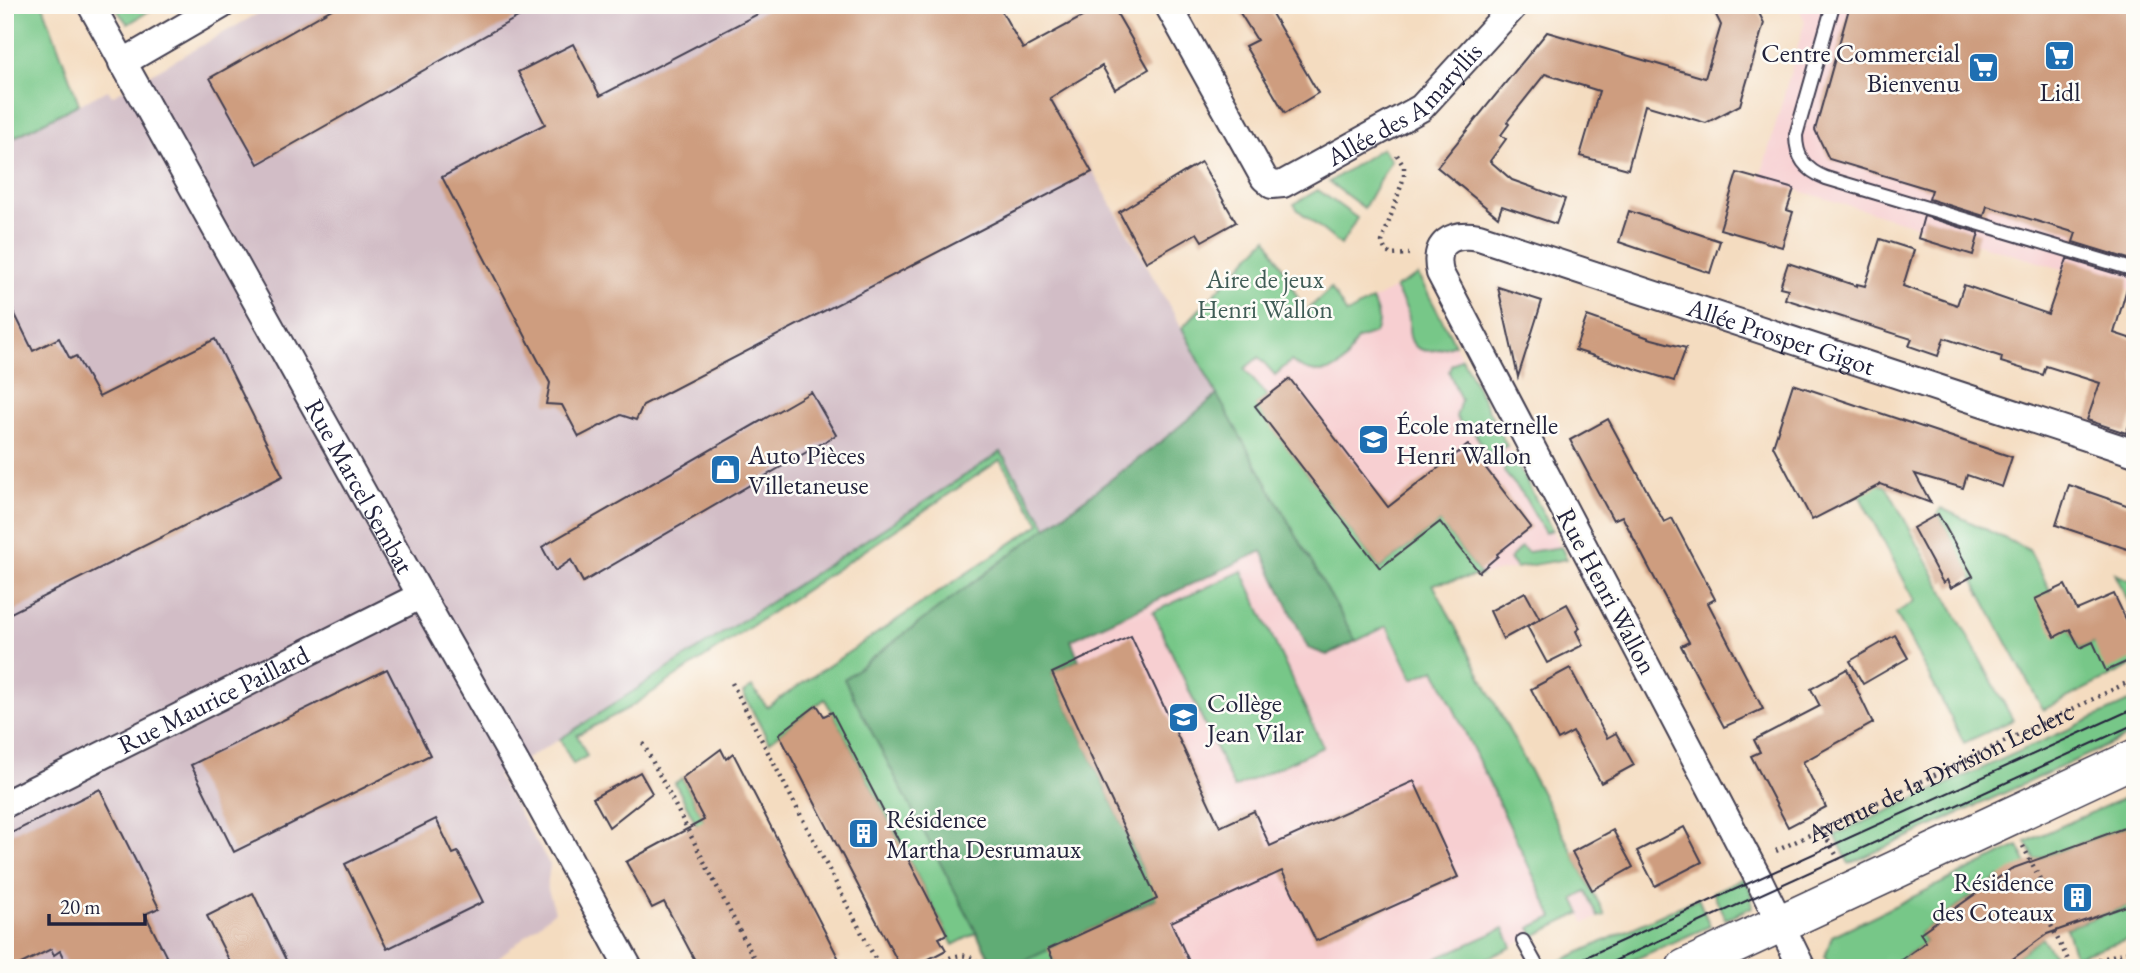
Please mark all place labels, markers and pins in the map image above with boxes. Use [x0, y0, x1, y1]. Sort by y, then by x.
place label: Centre Commercial Bienvenu [1761, 36, 1960, 100]
supermarket icon: Lidl [2043, 39, 2077, 73]
supermarket icon: Centre Commercial Bienvenu [1966, 51, 2000, 85]
place label: Lidl [2040, 75, 2080, 109]
place label: École maternelle Henri Wallon [1396, 408, 1558, 472]
school or university icon: École maternelle Henri Wallon [1356, 423, 1390, 457]
place label: Auto Pièces Villetaneuse [747, 438, 869, 502]
shop icon: Auto Pièces Villetaneuse [708, 453, 742, 487]
place label: Collège Jean Vilar [1205, 686, 1304, 750]
school or university icon: Collège Jean Vilar [1167, 701, 1201, 735]
place label: Résidence Martha Desrumaux [886, 802, 1082, 866]
building icon: Résidence Martha Desrumaux [846, 817, 880, 851]
place label: Résidence des Coteaux [1932, 865, 2055, 929]
building icon: Résidence des Coteaux [2060, 880, 2094, 914]

